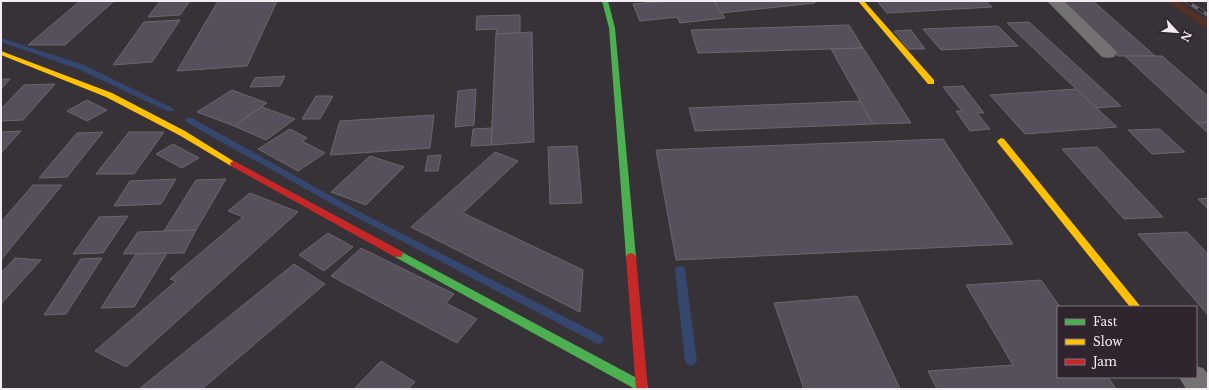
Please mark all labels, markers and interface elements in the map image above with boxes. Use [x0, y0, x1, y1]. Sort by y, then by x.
north arrow [1157, 12, 1197, 52]
text: N [1177, 29, 1195, 45]
legend [1057, 306, 1197, 378]
text: Fast [1093, 314, 1118, 329]
text: Slow [1093, 334, 1123, 349]
text: Jam [1091, 354, 1117, 369]

